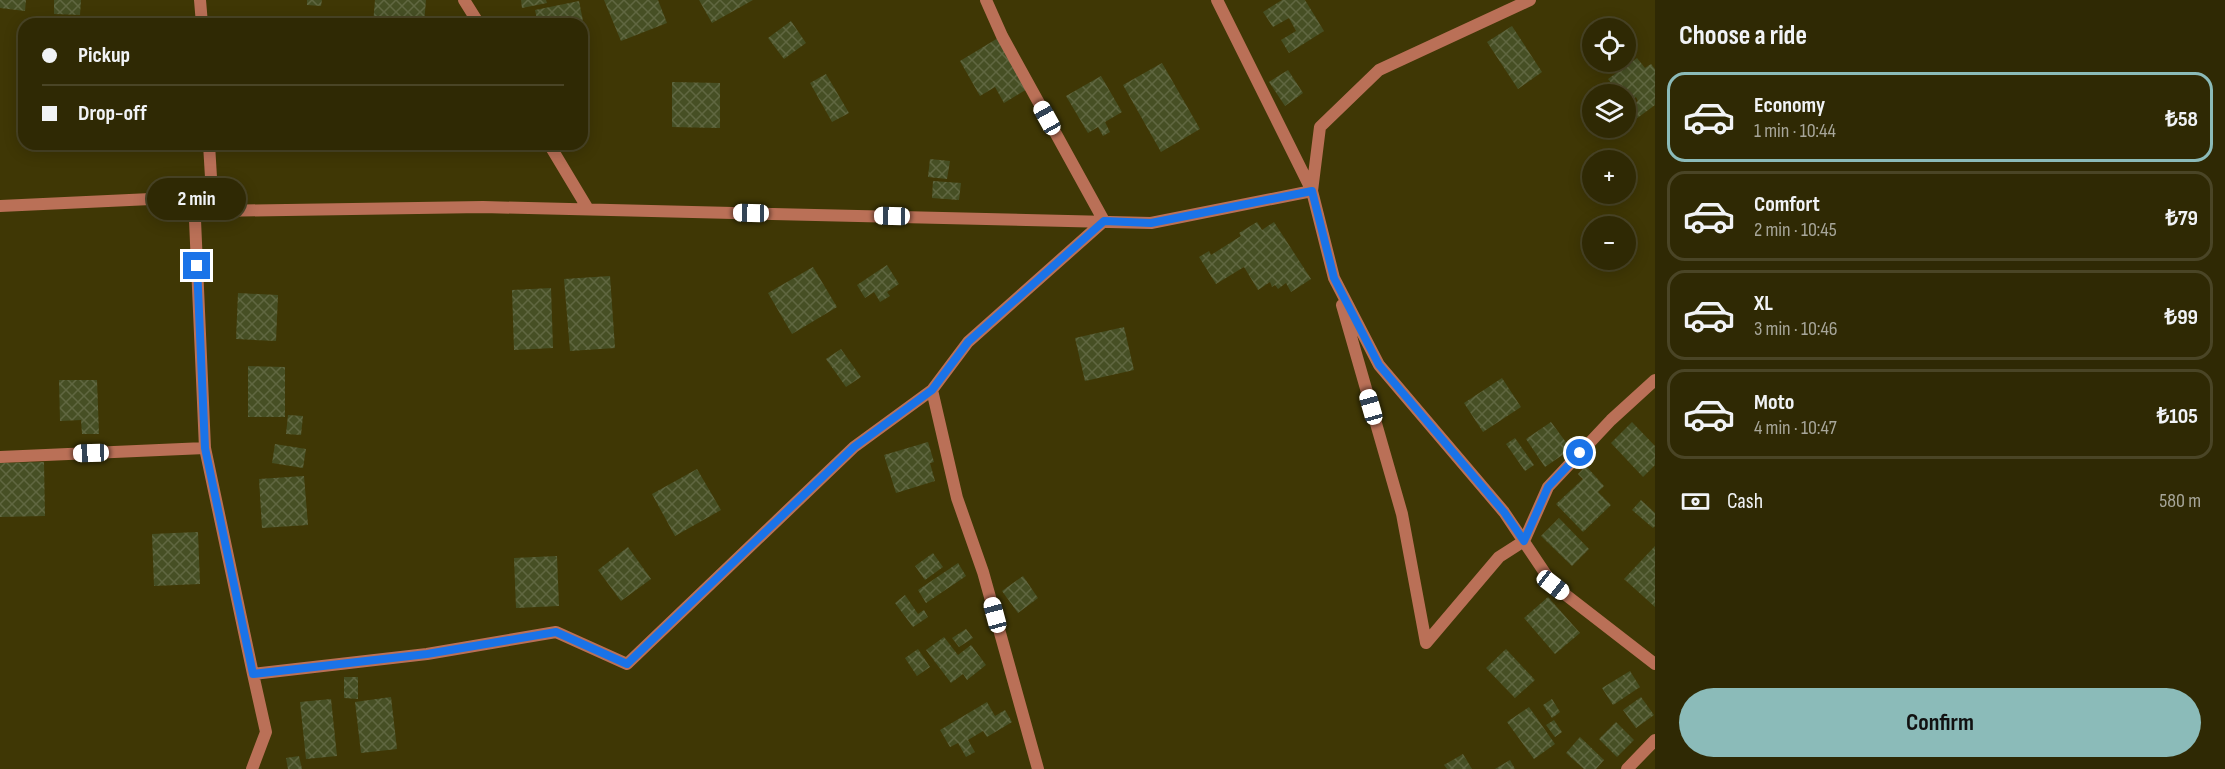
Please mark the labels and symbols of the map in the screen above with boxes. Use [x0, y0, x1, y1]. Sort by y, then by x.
car [1030, 98, 1064, 138]
callout: 2 min [148, 179, 246, 221]
car [733, 204, 769, 222]
car [874, 207, 910, 225]
route end [183, 252, 210, 279]
car [1357, 387, 1385, 427]
route start [1566, 439, 1593, 466]
car [73, 443, 109, 463]
car [1533, 567, 1573, 603]
car [982, 595, 1008, 635]

